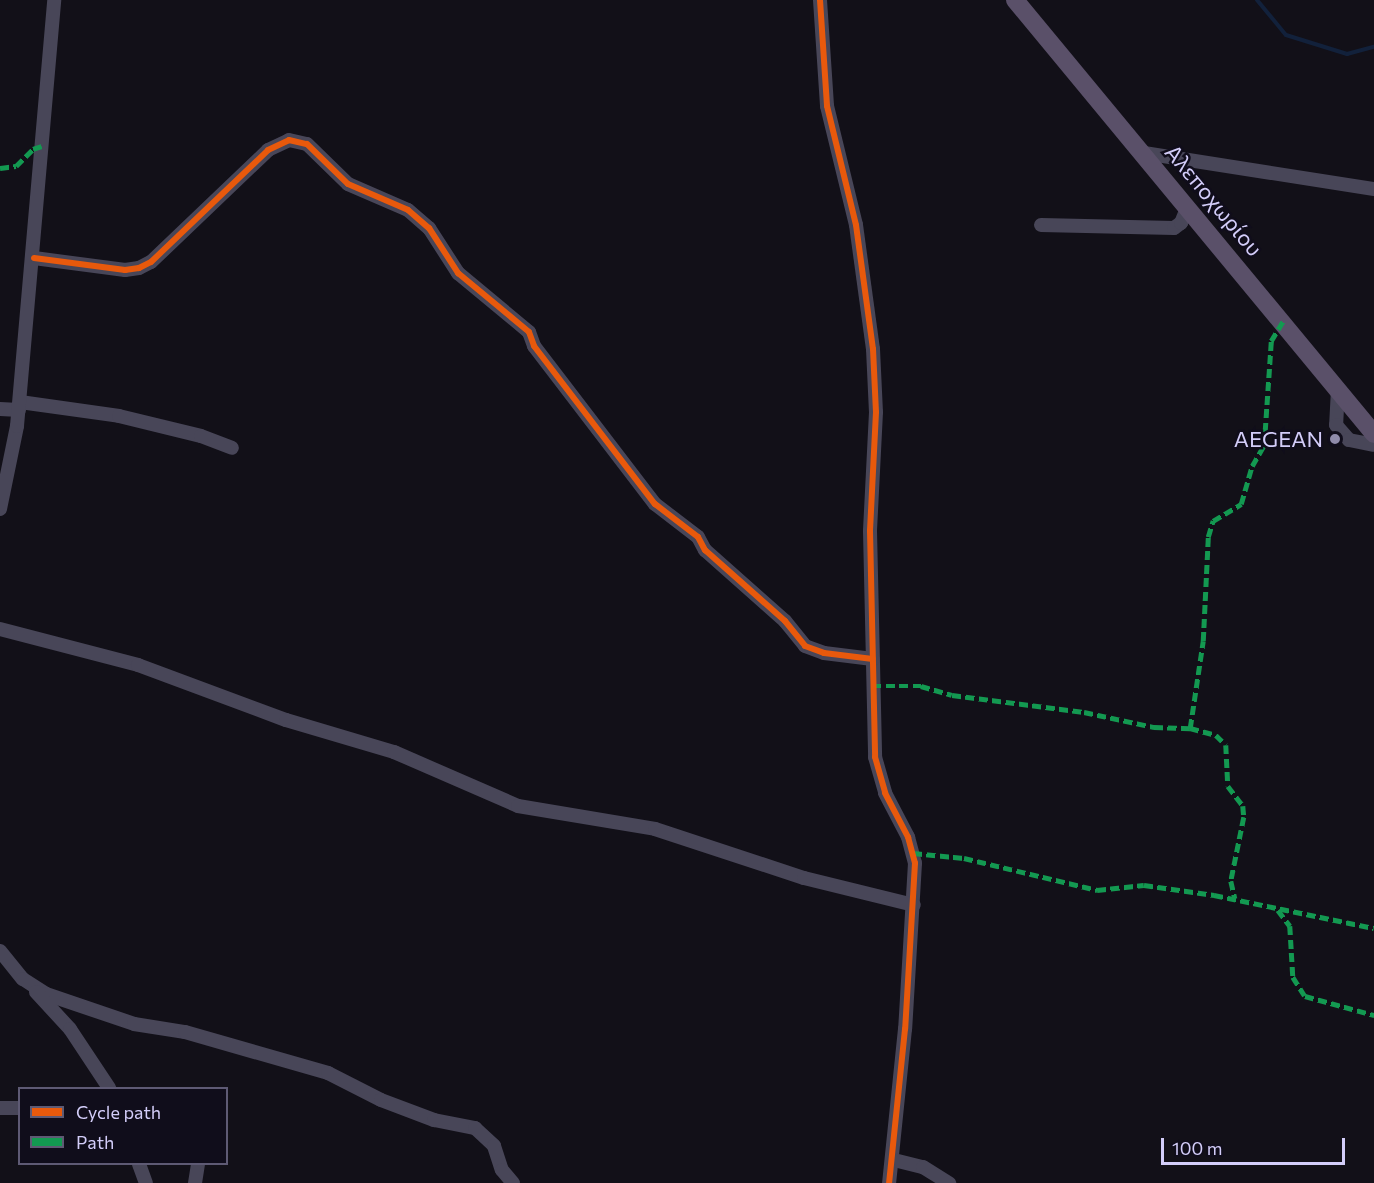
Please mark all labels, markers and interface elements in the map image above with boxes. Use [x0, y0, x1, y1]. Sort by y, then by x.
street label: Αλεποχωρίου [1160, 139, 1268, 261]
place label: AEGEAN [1234, 426, 1323, 452]
marker: AEGEAN [1328, 432, 1342, 446]
legend [18, 1087, 228, 1165]
text: Cycle path [76, 1101, 161, 1123]
scale bar [1164, 1126, 1348, 1164]
text: Path [76, 1131, 114, 1153]
text: 100 m [1172, 1137, 1222, 1159]

